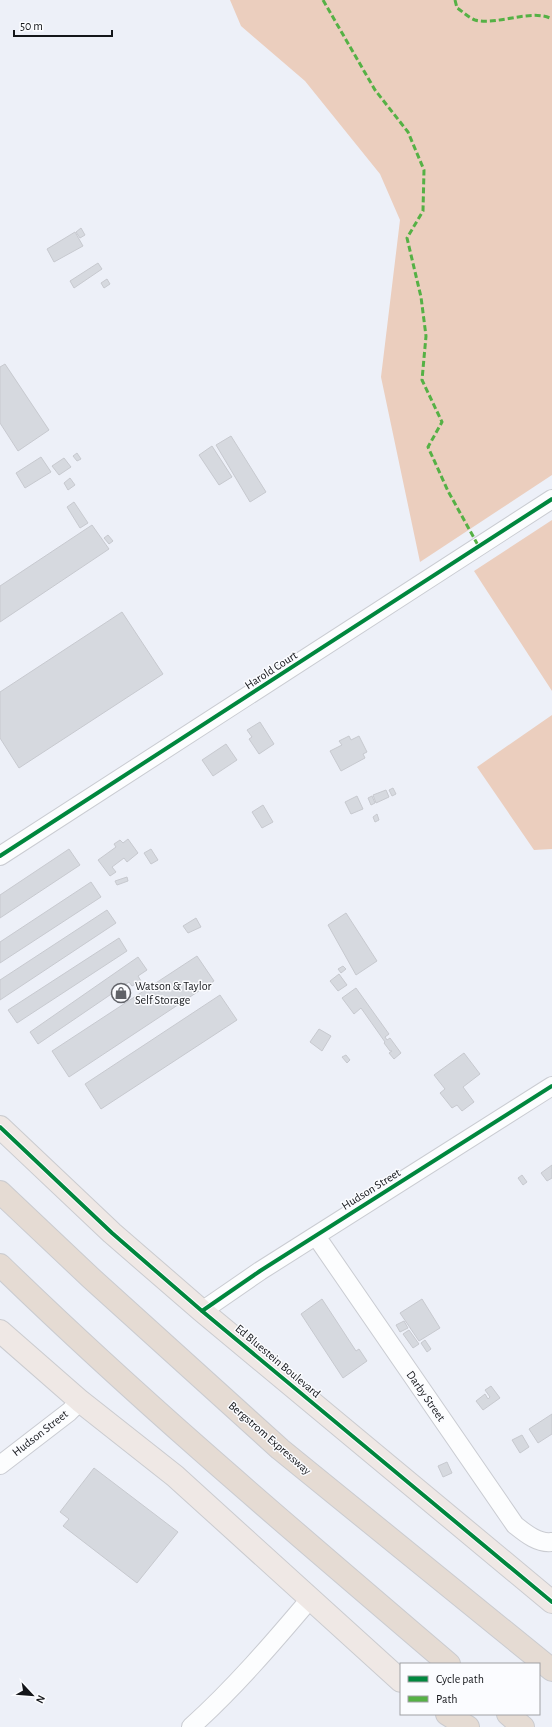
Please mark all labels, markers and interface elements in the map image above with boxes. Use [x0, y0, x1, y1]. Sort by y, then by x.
scale bar [14, 12, 112, 38]
text: 50 m [20, 20, 43, 32]
street label: Harold Court [243, 649, 300, 691]
place label: Watson & Taylor Self Storage [135, 980, 211, 1006]
shop icon: Watson & Taylor Self Storage [110, 982, 132, 1004]
street label: Hudson Street [339, 1166, 403, 1212]
street label: Ed Bluestein Boulevard [233, 1322, 323, 1400]
street label: Darby Street [404, 1369, 448, 1424]
street label: Bergstrom Expressway [226, 1399, 313, 1478]
street label: Hudson Street [10, 1408, 70, 1458]
legend [400, 1663, 540, 1715]
text: Cycle path [436, 1673, 484, 1686]
north arrow [12, 1675, 52, 1715]
text: N [34, 1693, 47, 1705]
text: Path [436, 1693, 458, 1705]

